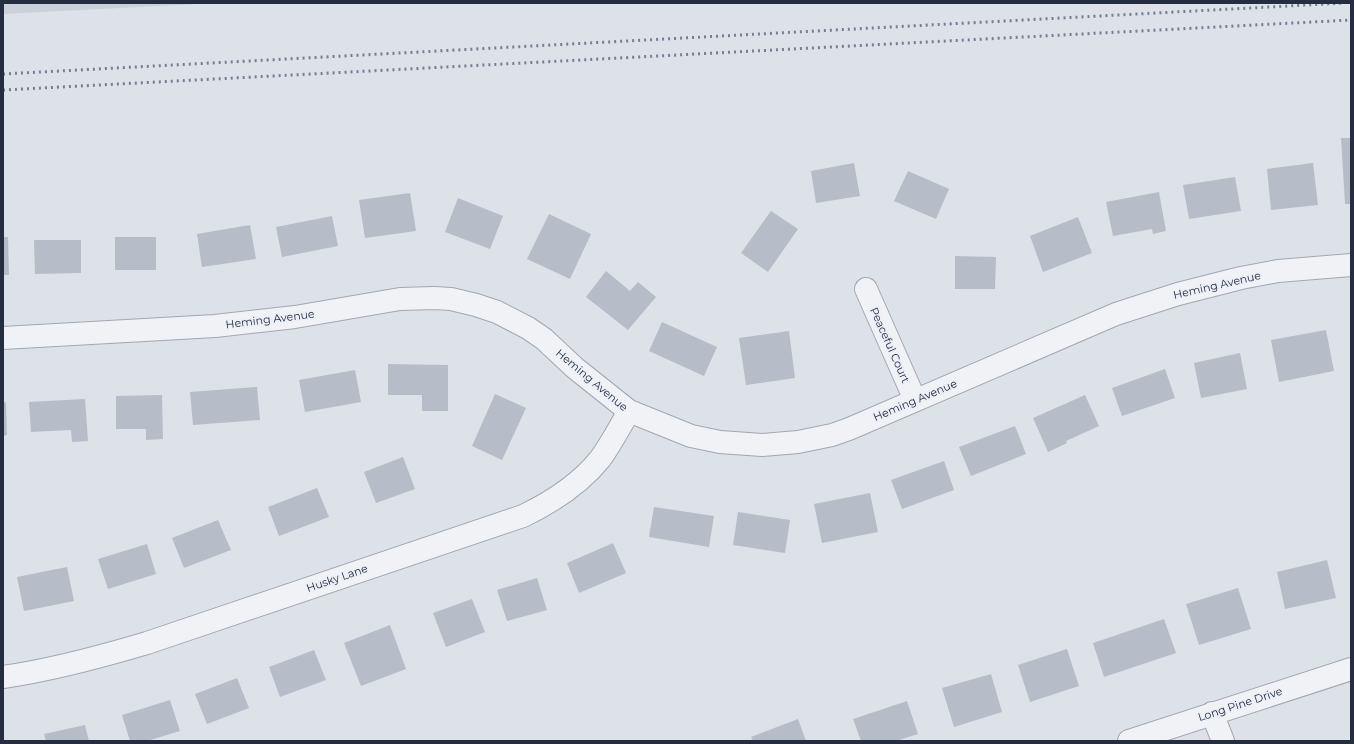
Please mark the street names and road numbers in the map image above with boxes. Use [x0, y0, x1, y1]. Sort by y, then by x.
street label: Heming Avenue [1172, 268, 1263, 302]
street label: Peaceful Court [867, 305, 913, 385]
street label: Heming Avenue [225, 307, 316, 331]
street label: Heming Avenue [553, 346, 631, 414]
street label: Heming Avenue [871, 376, 959, 424]
street label: Husky Lane [305, 561, 370, 595]
street label: Long Pine Drive [1196, 684, 1284, 724]

